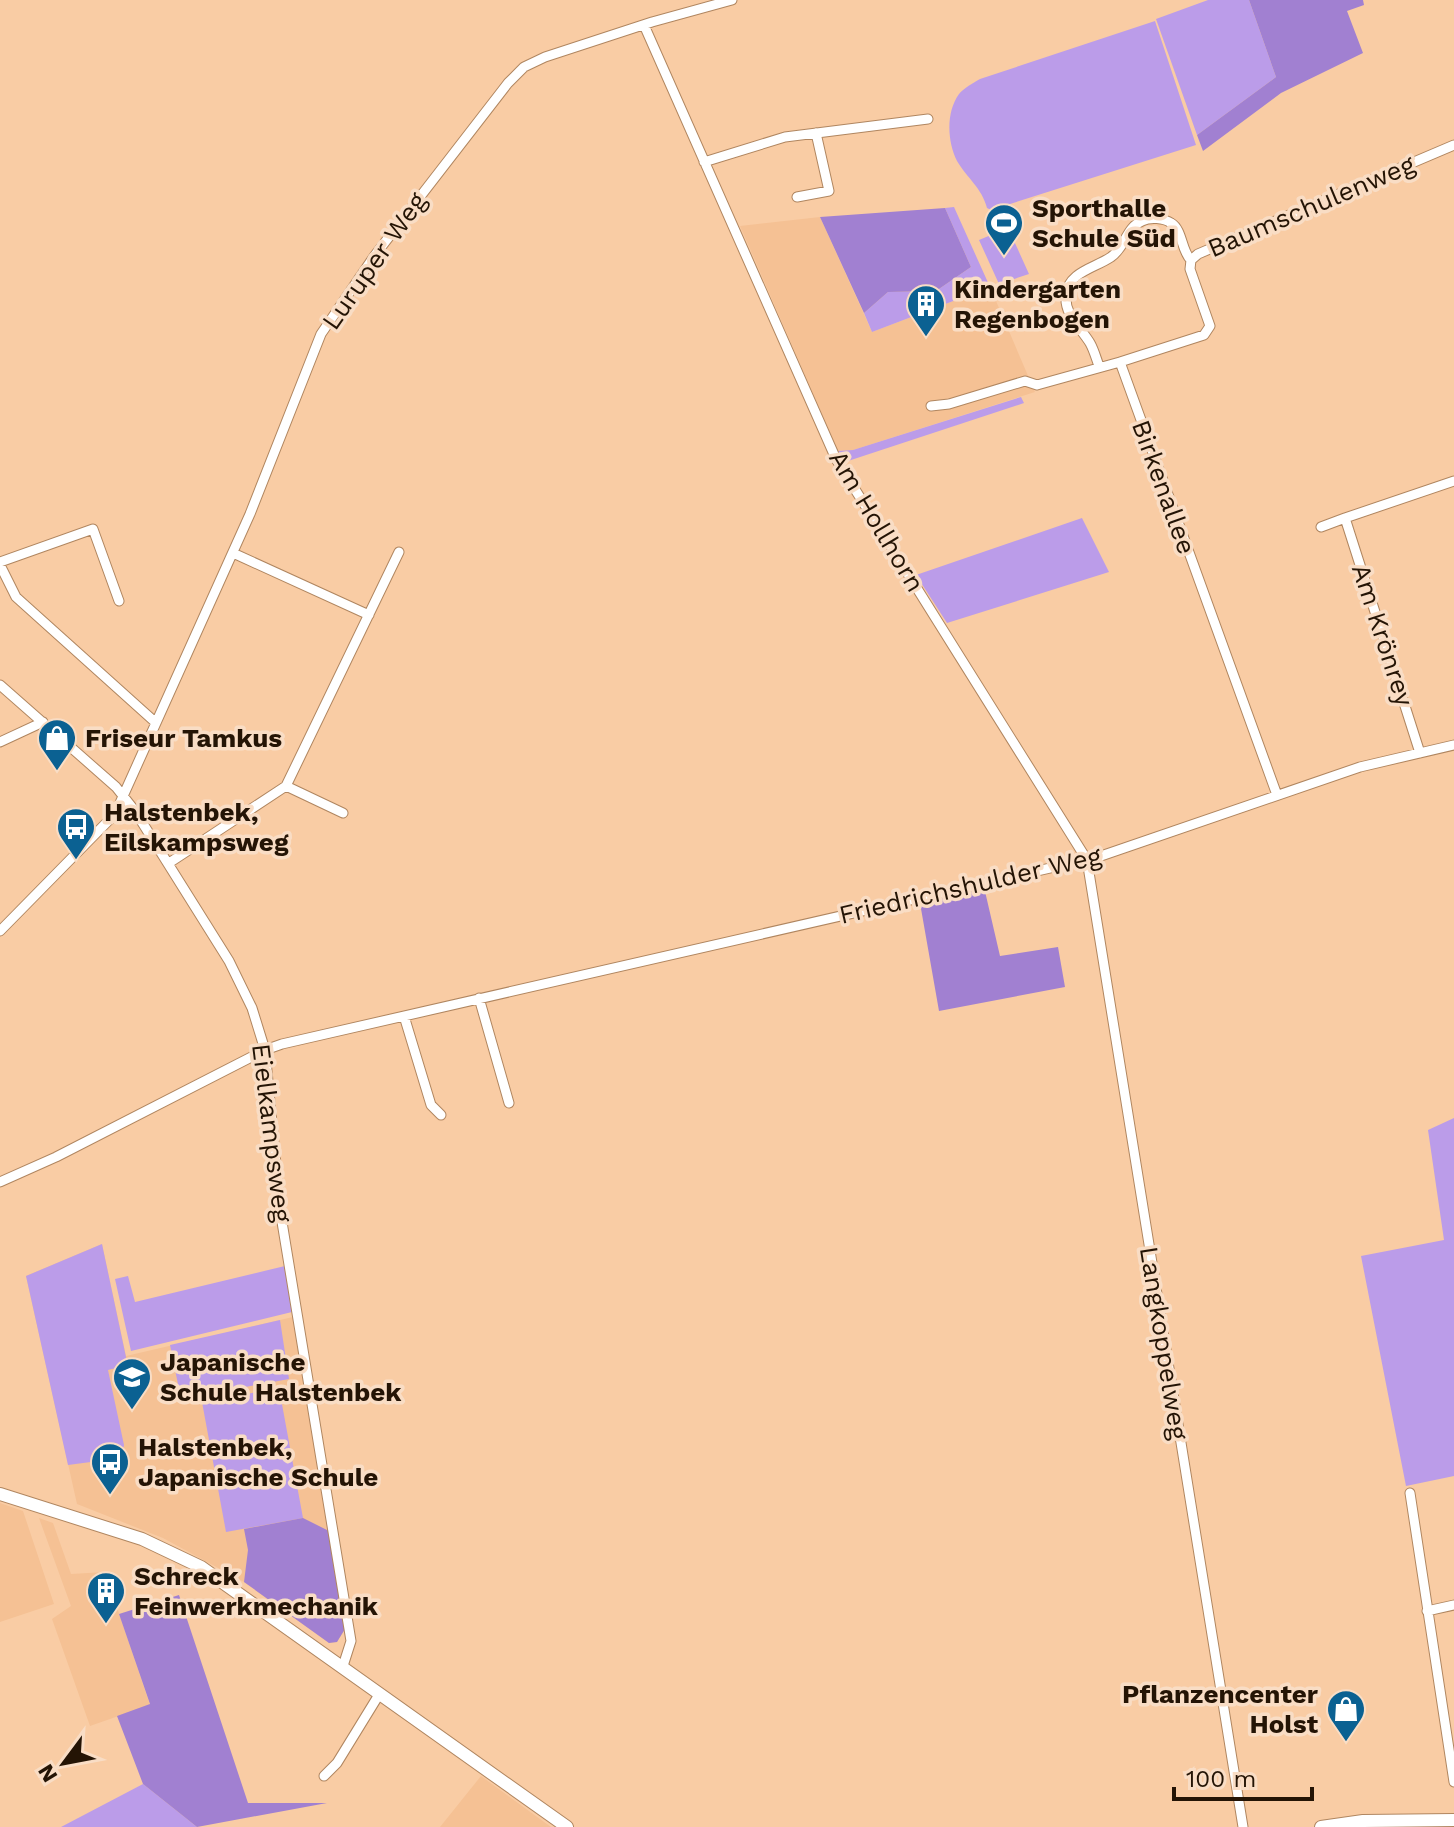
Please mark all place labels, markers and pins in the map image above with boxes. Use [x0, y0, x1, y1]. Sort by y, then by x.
place label: Sporthalle Schule Süd [1032, 193, 1176, 253]
sports icon: Sporthalle Schule Süd [983, 202, 1025, 257]
place label: Kindergarten Regenbogen [954, 274, 1121, 334]
building icon: Kindergarten Regenbogen [905, 283, 947, 338]
shop icon: Friseur Tamkus [36, 717, 78, 772]
place label: Friseur Tamkus [85, 723, 282, 753]
place label: Halstenbek, Eilskampsweg [104, 797, 289, 857]
bus stop icon: Halstenbek, Eilskampsweg [55, 806, 97, 861]
place label: Japanische Schule Halstenbek [160, 1347, 402, 1407]
school or university icon: Japanische Schule Halstenbek [111, 1356, 153, 1411]
place label: Halstenbek, Japanische Schule [138, 1432, 378, 1492]
bus stop icon: Halstenbek, Japanische Schule [89, 1441, 131, 1496]
place label: Schreck Feinwerkmechanik [134, 1561, 379, 1621]
building icon: Schreck Feinwerkmechanik [85, 1570, 127, 1625]
place label: Pflanzencenter Holst [1122, 1679, 1319, 1739]
shop icon: Pflanzencenter Holst [1325, 1688, 1367, 1743]

